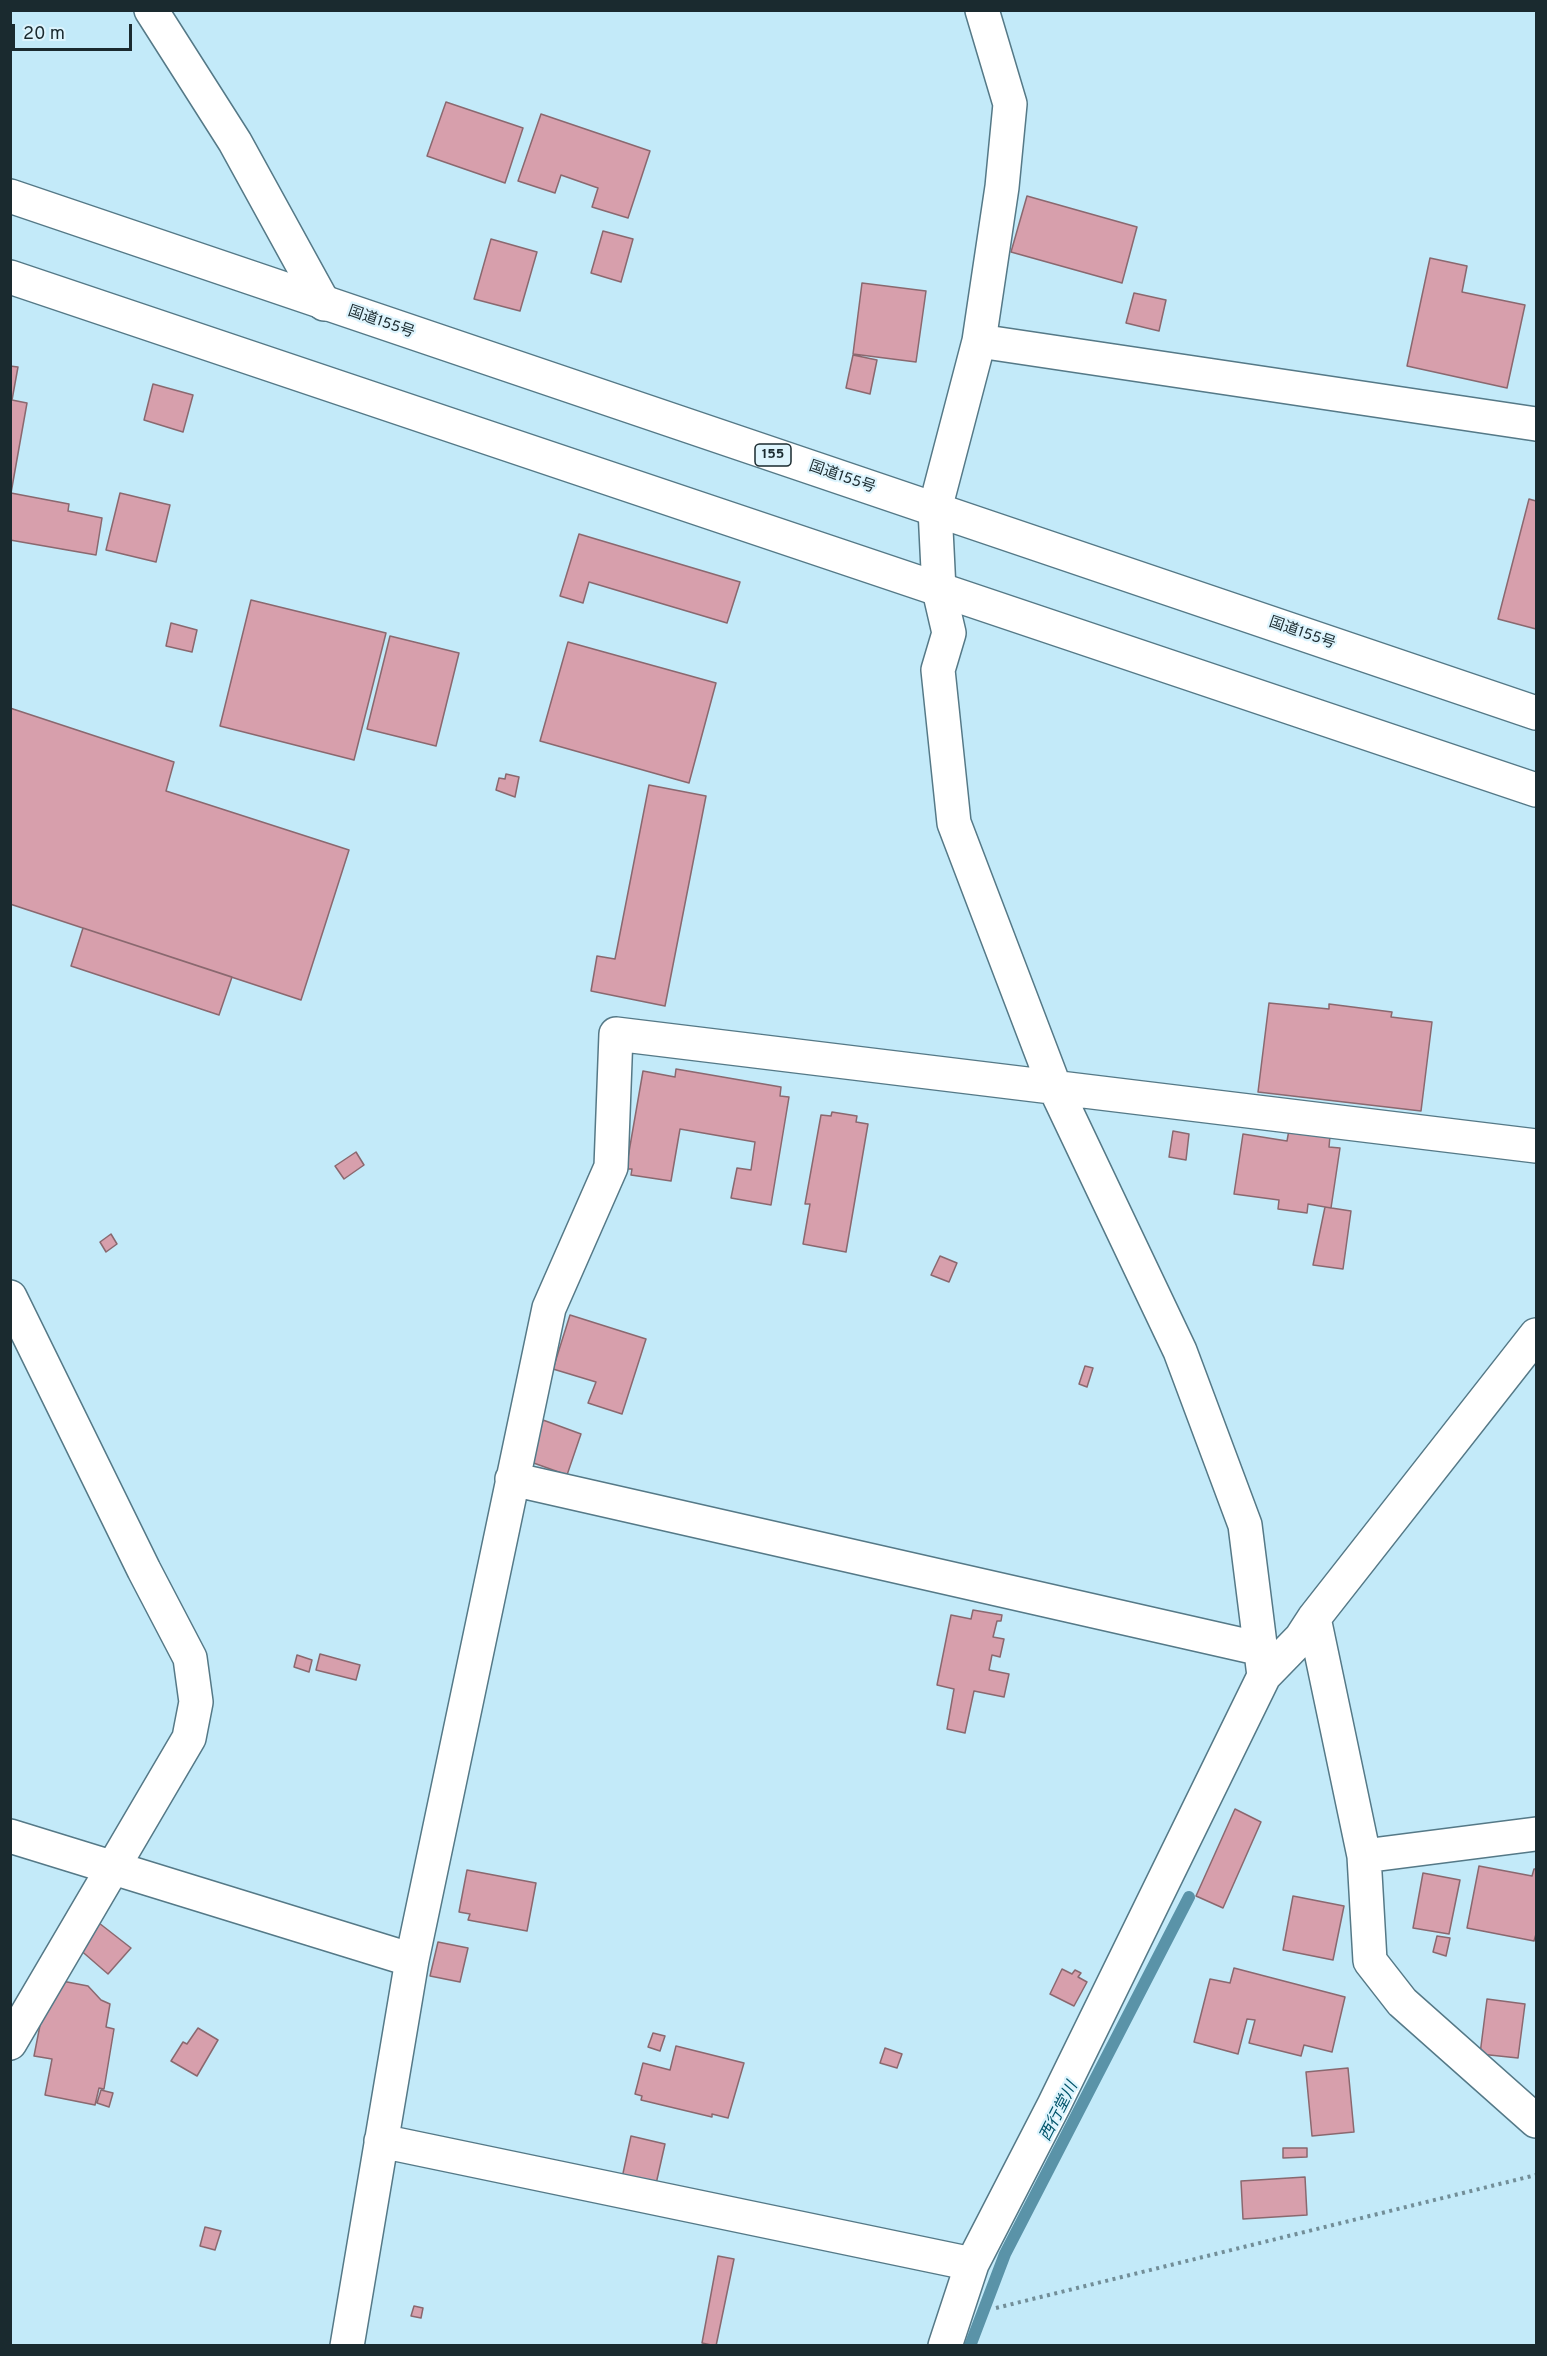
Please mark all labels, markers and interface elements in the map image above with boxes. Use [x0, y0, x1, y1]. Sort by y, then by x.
scale bar [15, 12, 135, 50]
text: 20 m [23, 23, 65, 46]
street label: 国道155号 [345, 303, 417, 343]
road number: 155 [755, 444, 791, 466]
street label: 国道155号 [806, 458, 878, 498]
street label: 国道155号 [1266, 614, 1338, 654]
water label: 西行堂川 [1037, 2079, 1083, 2145]

